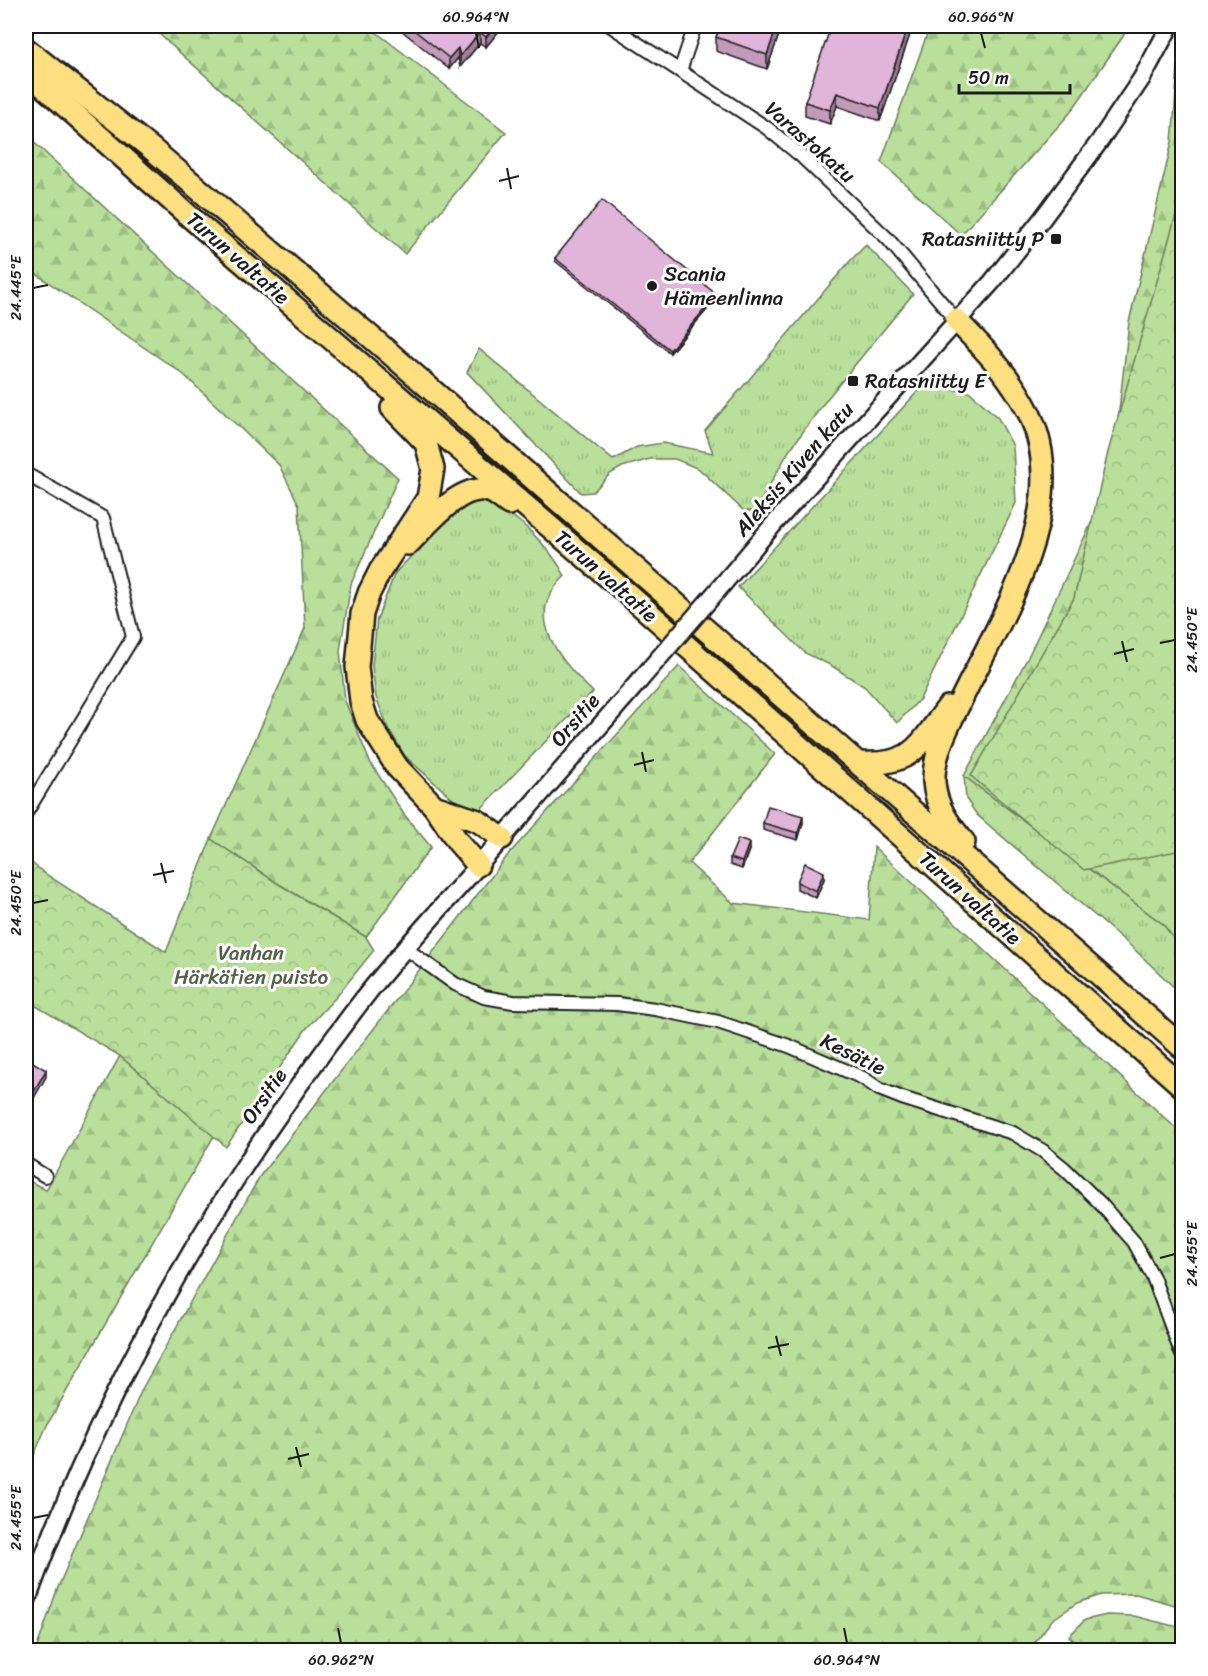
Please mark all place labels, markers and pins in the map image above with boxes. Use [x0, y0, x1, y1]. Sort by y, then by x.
place label: Ratasniitty P [922, 220, 1044, 258]
marker: Ratasniitty P [1049, 232, 1063, 246]
place label: Scania Hämeenlinna [664, 255, 784, 317]
marker: Scania Hämeenlinna [645, 279, 659, 293]
place label: Ratasniitty E [865, 362, 987, 400]
marker: Ratasniitty E [846, 374, 860, 388]

